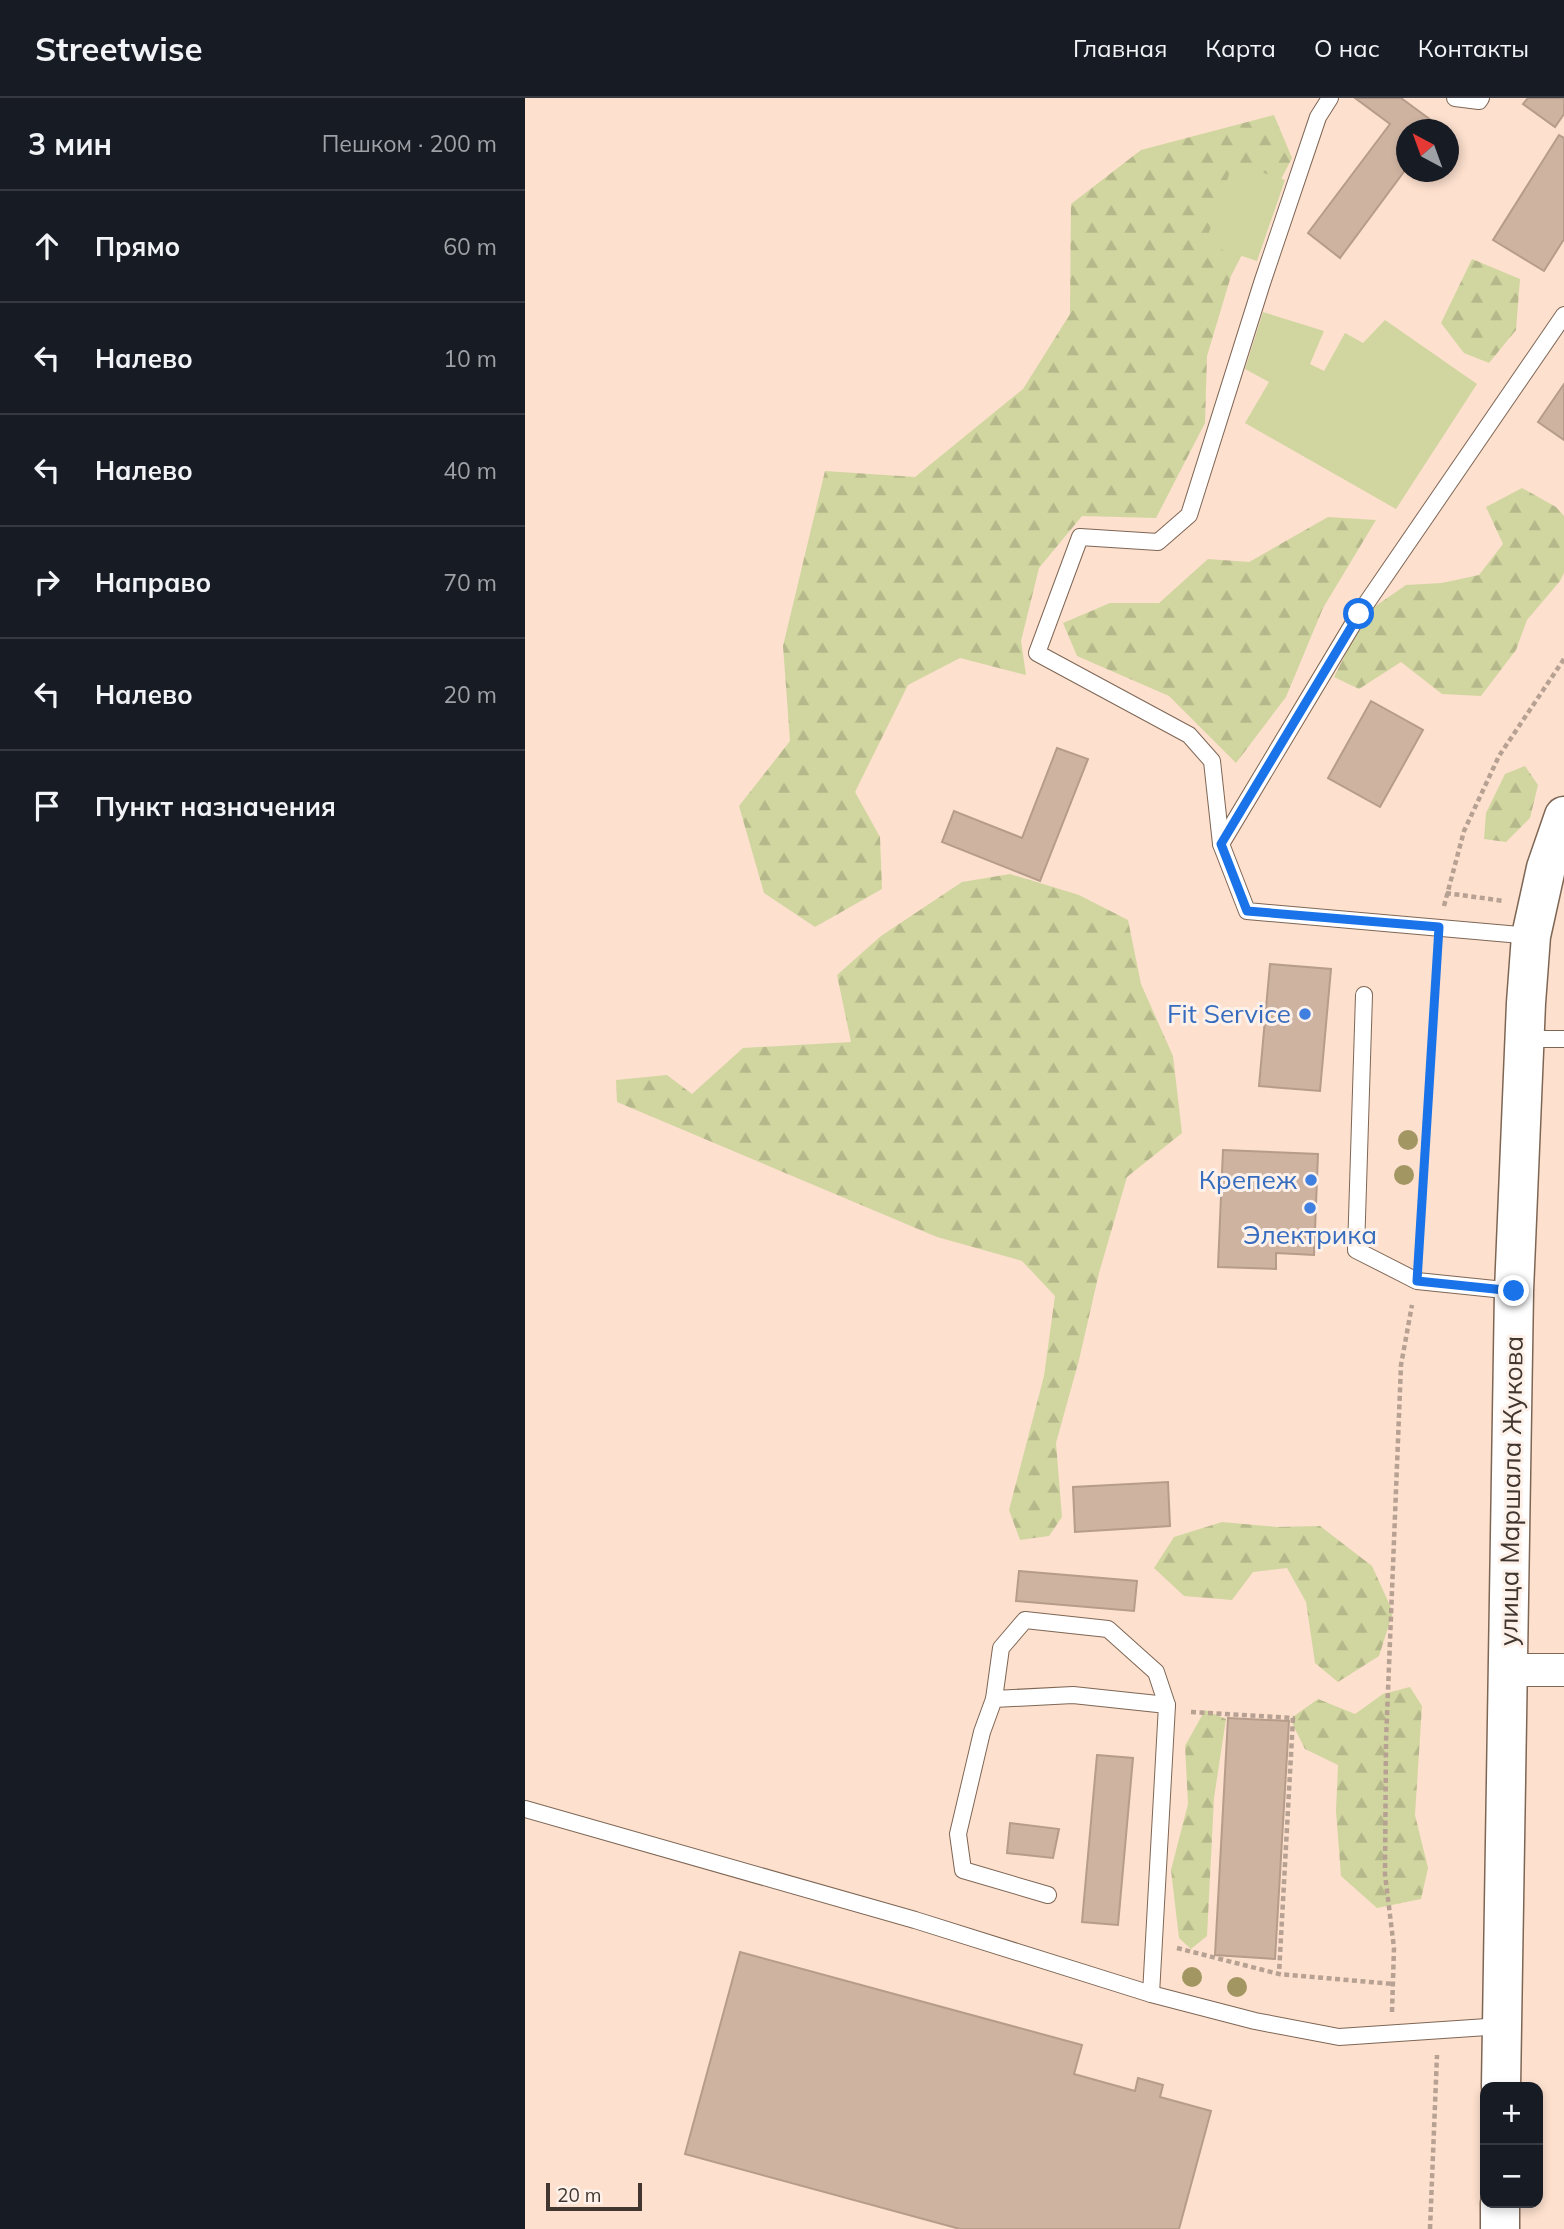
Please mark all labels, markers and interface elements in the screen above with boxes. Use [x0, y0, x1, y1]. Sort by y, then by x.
text: Streetwise [35, 28, 203, 69]
text: Главная [1073, 33, 1167, 63]
text: Карта [1205, 33, 1276, 63]
text: О нас [1314, 33, 1380, 63]
text: Контакты [1418, 33, 1529, 63]
north arrow [1396, 119, 1459, 182]
text: 3 мин [28, 125, 112, 163]
text: Пешком · 200 m [322, 129, 497, 158]
icon: ahead [28, 227, 66, 265]
text: Прямо [95, 230, 180, 263]
text: 60 m [443, 232, 497, 261]
icon: left [28, 339, 66, 377]
text: Налево [95, 342, 193, 375]
text: 10 m [443, 344, 497, 373]
icon: left [28, 451, 66, 489]
text: Налево [95, 454, 193, 487]
text: 40 m [443, 456, 497, 485]
icon: right [28, 563, 66, 601]
text: Направо [95, 566, 211, 599]
text: 70 m [443, 568, 497, 597]
route start [1343, 598, 1374, 629]
icon: left [28, 675, 66, 713]
text: Налево [95, 678, 193, 711]
text: 20 m [443, 680, 497, 709]
icon: arrive [28, 787, 66, 825]
text: Пункт назначения [95, 790, 336, 823]
place label: Fit Service [1167, 997, 1291, 1030]
marker: Fit Service [1297, 1006, 1313, 1022]
place label: Крепеж [1199, 1163, 1297, 1196]
marker: Крепеж [1303, 1172, 1319, 1188]
marker: Электрика [1302, 1200, 1318, 1216]
place label: Электрика [1243, 1218, 1377, 1251]
route end [1498, 1275, 1529, 1306]
street label: улица Маршала Жукова [1491, 1336, 1530, 1646]
map controls [1480, 2082, 1543, 2208]
button: + [1480, 2082, 1543, 2145]
button: − [1480, 2145, 1543, 2208]
scale bar [546, 2180, 642, 2212]
text: 20 m [557, 2183, 601, 2207]

